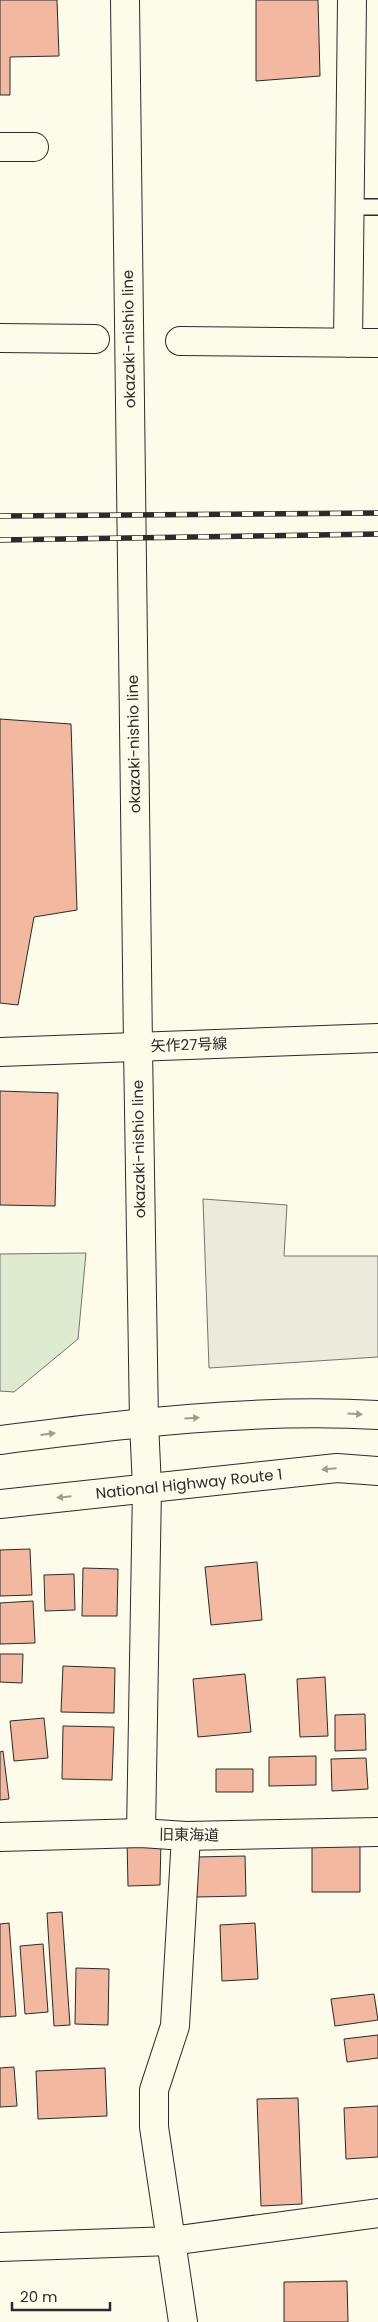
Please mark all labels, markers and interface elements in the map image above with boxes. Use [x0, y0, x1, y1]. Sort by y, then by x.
street label: okazaki-nishio line [117, 270, 140, 408]
street label: okazaki-nishio line [122, 675, 145, 813]
street label: 矢作27号線 [150, 1033, 228, 1056]
street label: okazaki-nishio line [127, 1080, 150, 1218]
one-way arrow [347, 1410, 363, 1418]
one-way arrow [184, 1414, 200, 1422]
one-way arrow [41, 1430, 57, 1438]
street label: National Highway Route 1 [95, 1463, 283, 1504]
one-way arrow [321, 1465, 337, 1473]
one-way arrow [55, 1493, 71, 1501]
street label: 旧東海道 [159, 1823, 219, 1846]
scale bar [12, 2280, 110, 2312]
text: 20 m [20, 2286, 58, 2307]

